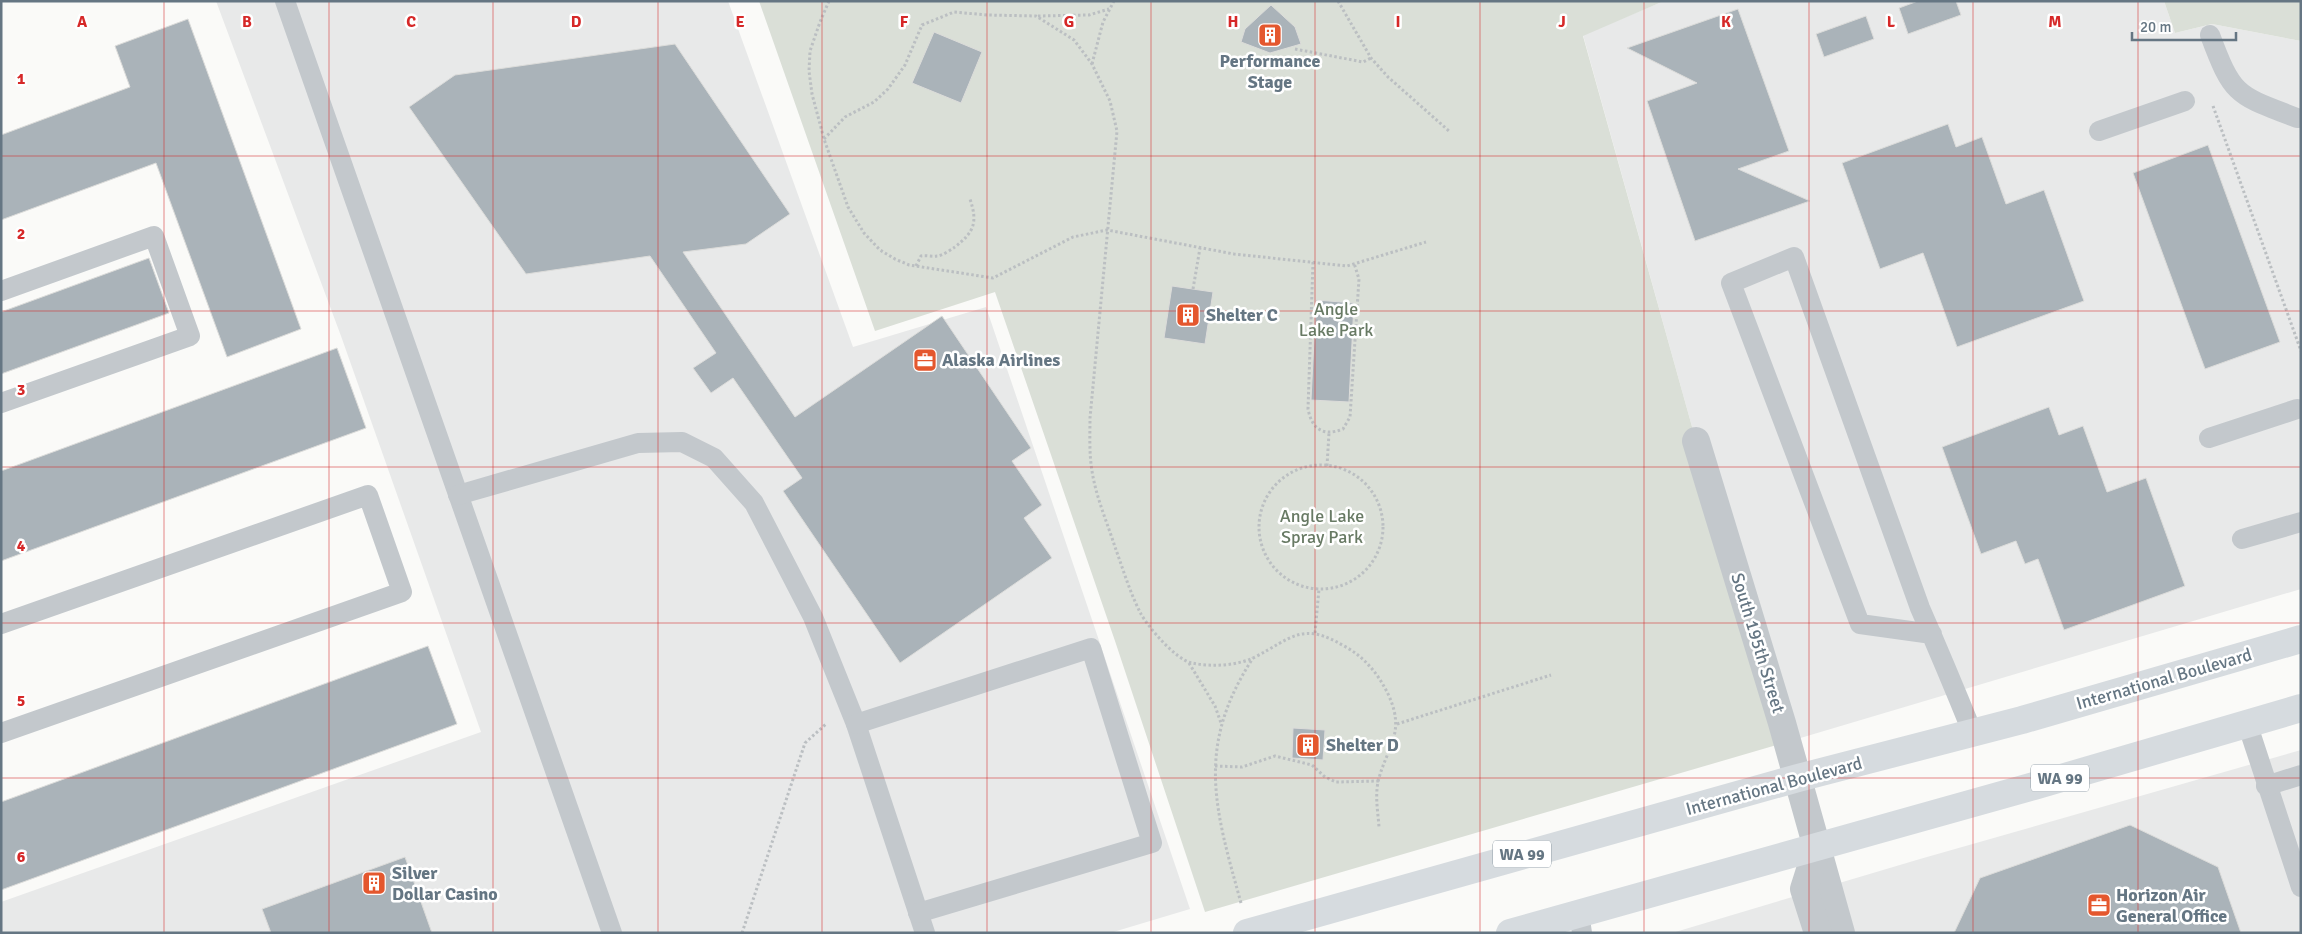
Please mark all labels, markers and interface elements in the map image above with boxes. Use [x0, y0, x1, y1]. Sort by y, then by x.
scale bar [2132, 10, 2236, 42]
text: A [77, 12, 88, 32]
text: B [242, 12, 252, 32]
text: C [406, 12, 416, 32]
text: D [571, 12, 582, 32]
text: E [735, 12, 745, 32]
text: F [900, 12, 909, 32]
text: G [1064, 12, 1074, 32]
text: H [1228, 12, 1238, 32]
text: I [1395, 12, 1401, 32]
text: J [1558, 12, 1566, 32]
text: K [1721, 12, 1731, 32]
text: L [1887, 12, 1896, 32]
text: M [2048, 12, 2062, 32]
text: 20 m [2140, 18, 2171, 36]
building icon: Performance Stage [1257, 22, 1283, 48]
place label: Performance Stage [1220, 50, 1321, 93]
text: 1 [17, 69, 26, 89]
text: 2 [17, 224, 25, 244]
park label: Angle Lake Park [1299, 298, 1373, 341]
building icon: Shelter C [1175, 302, 1201, 328]
place label: Shelter C [1206, 304, 1278, 326]
office icon: Alaska Airlines [912, 347, 938, 373]
place label: Alaska Airlines [942, 349, 1060, 371]
text: 3 [17, 380, 25, 400]
park label: Angle Lake Spray Park [1280, 505, 1364, 548]
text: 4 [17, 536, 26, 556]
street label: South 195th Street [1726, 570, 1790, 716]
street label: International Boulevard [2074, 643, 2254, 715]
text: 5 [17, 691, 25, 711]
building icon: Shelter D [1295, 732, 1321, 758]
place label: Shelter D [1326, 734, 1399, 756]
street label: International Boulevard [1683, 752, 1865, 820]
road number: WA 99 [2031, 764, 2089, 791]
road number: WA 99 [1493, 841, 1551, 868]
text: 6 [17, 847, 26, 867]
place label: Silver Dollar Casino [392, 862, 498, 905]
building icon: Silver Dollar Casino [361, 870, 387, 896]
place label: Horizon Air General Office [2116, 884, 2227, 927]
office icon: Horizon Air General Office [2086, 892, 2112, 918]

